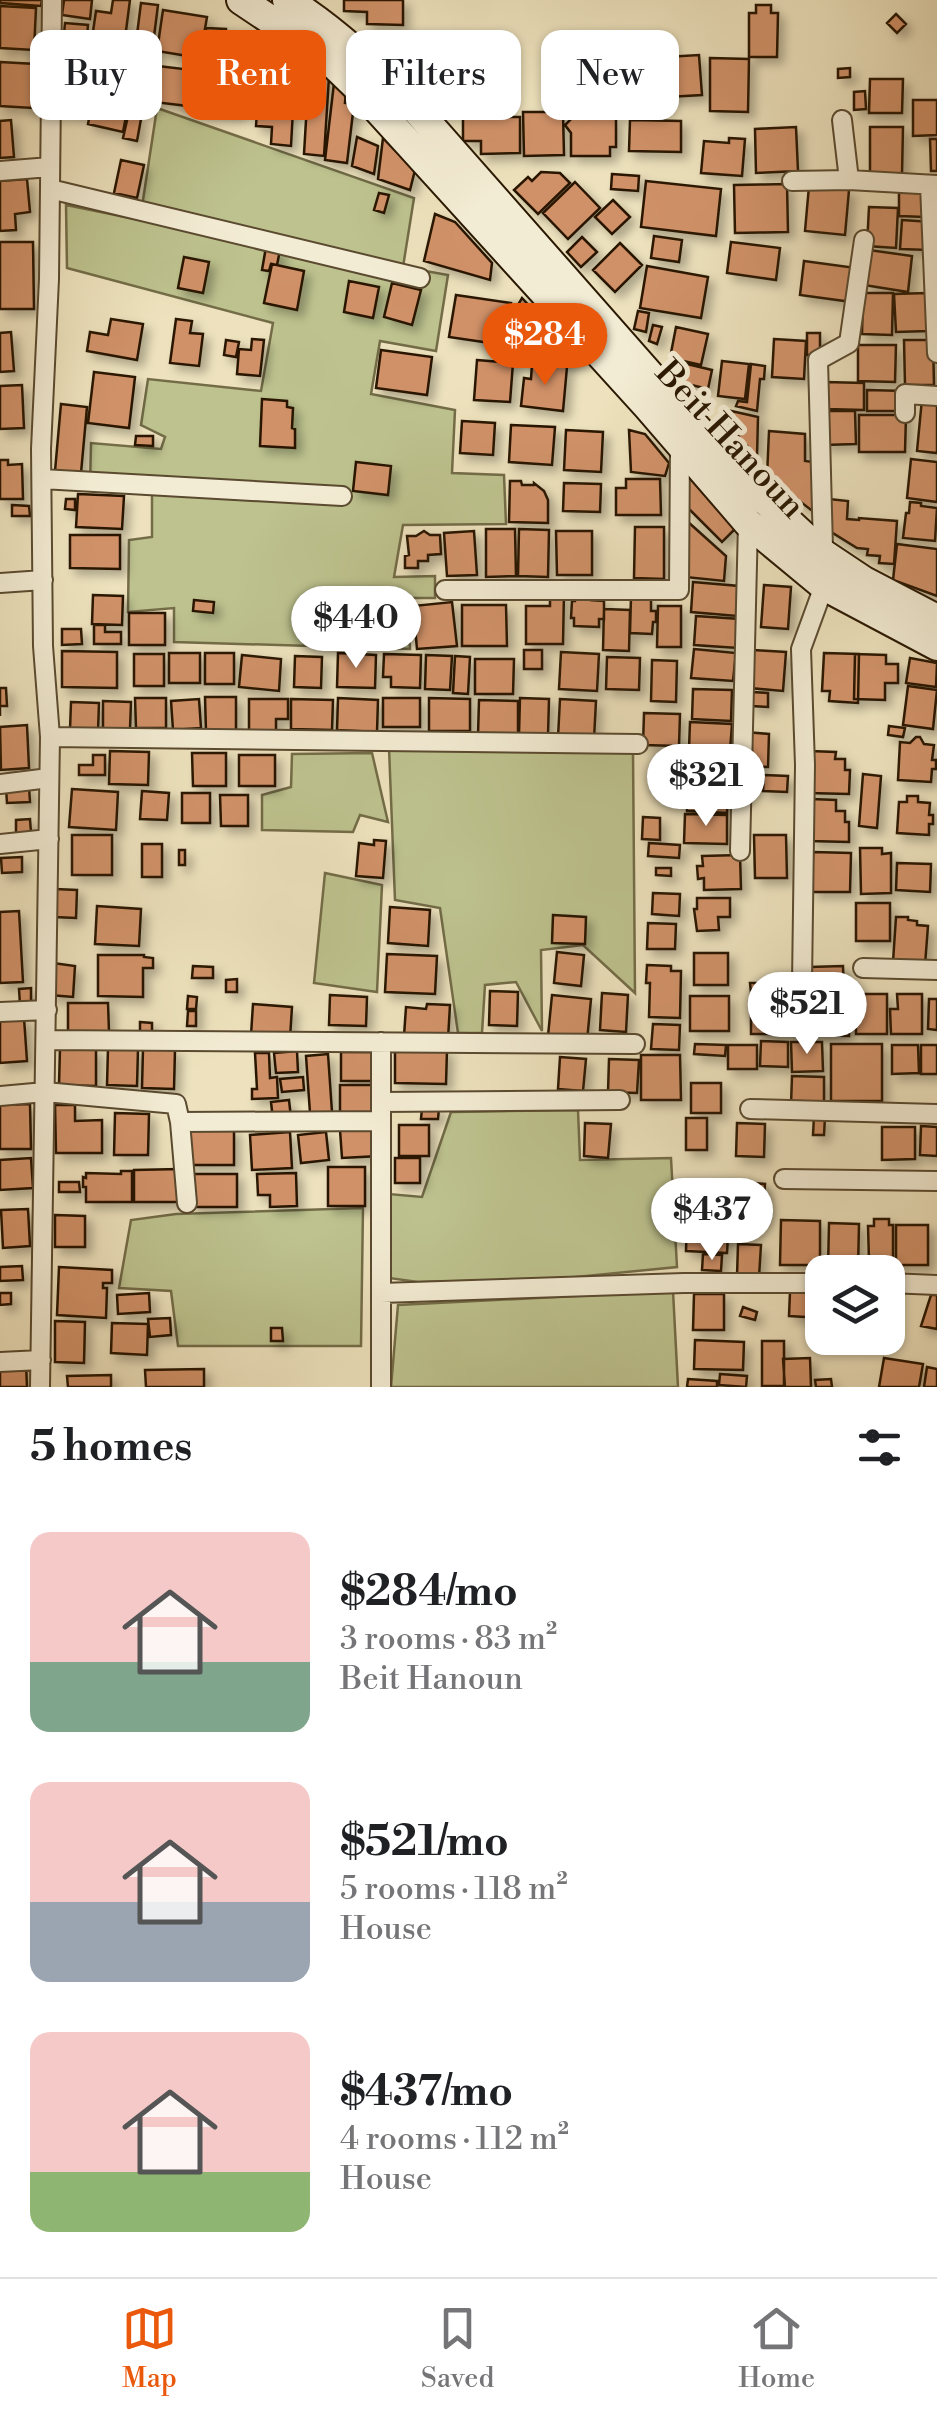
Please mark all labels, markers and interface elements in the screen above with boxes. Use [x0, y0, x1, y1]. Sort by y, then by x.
chip: Buy [30, 30, 162, 120]
chip: Rent [182, 30, 326, 120]
chip: Filters [346, 30, 521, 120]
chip: New [541, 30, 679, 120]
pin: $284 [486, 303, 604, 388]
text: $284 [504, 315, 586, 355]
street label: Beit Hanoun [645, 351, 814, 528]
pin: $440 [297, 586, 415, 671]
text: $440 [313, 598, 399, 638]
pin: $321 [647, 744, 765, 829]
text: $321 [669, 756, 743, 796]
pin: $521 [748, 972, 866, 1057]
text: $521 [770, 984, 844, 1024]
pin: $437 [653, 1178, 771, 1263]
text: $437 [673, 1190, 751, 1230]
map controls [805, 1255, 905, 1355]
button: layers [805, 1255, 905, 1355]
icon: filters [852, 1420, 907, 1475]
text: 5 homes [30, 1421, 192, 1474]
text: $284/mo [340, 1566, 518, 1619]
icon: home [110, 1572, 230, 1692]
text: 3 rooms · 83 m² [340, 1619, 557, 1659]
text: Beit Hanoun [340, 1659, 523, 1699]
text: $521/mo [340, 1816, 509, 1869]
icon: home [110, 1822, 230, 1942]
text: 5 rooms · 118 m² [340, 1869, 568, 1909]
text: House [340, 1909, 432, 1949]
text: $437/mo [340, 2066, 513, 2119]
icon: home [110, 2072, 230, 2192]
text: 4 rooms · 112 m² [340, 2119, 569, 2159]
text: House [340, 2159, 432, 2199]
tab: Map [122, 2301, 177, 2396]
tab: Saved [421, 2301, 494, 2396]
tab: Home [738, 2301, 815, 2396]

